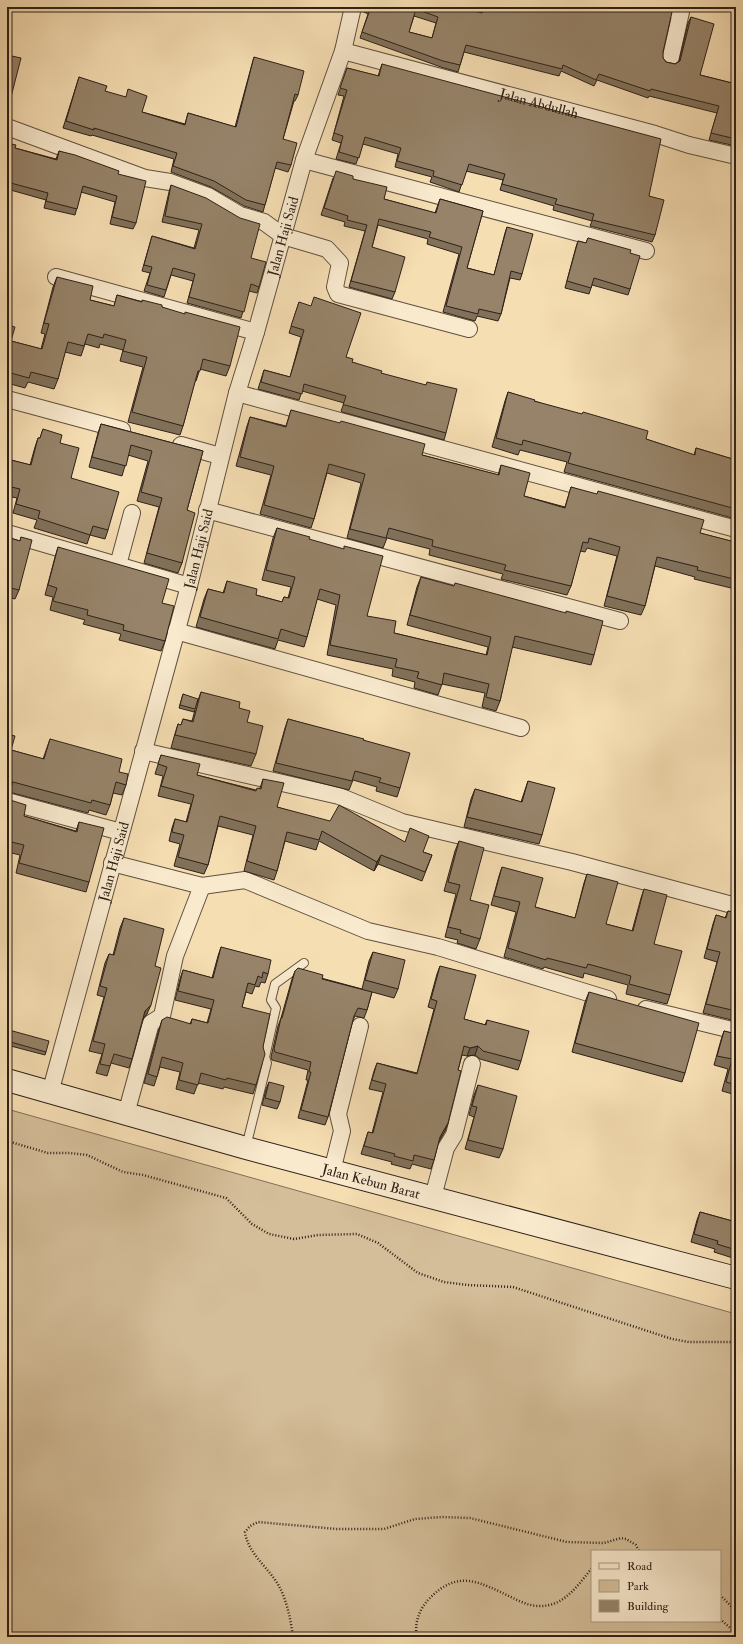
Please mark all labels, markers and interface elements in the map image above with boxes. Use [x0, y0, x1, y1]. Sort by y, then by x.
street label: Jalan Abdullah [497, 84, 581, 122]
street label: Jalan Haji Said [263, 194, 302, 279]
street label: Jalan Haji Said [180, 507, 216, 592]
street label: Jalan Haji Said [94, 820, 133, 904]
street label: Jalan Kebun Barat [319, 1160, 423, 1202]
legend [591, 1550, 721, 1622]
text: Road [627, 1559, 652, 1574]
text: Park [627, 1579, 649, 1594]
text: Building [627, 1599, 670, 1614]

